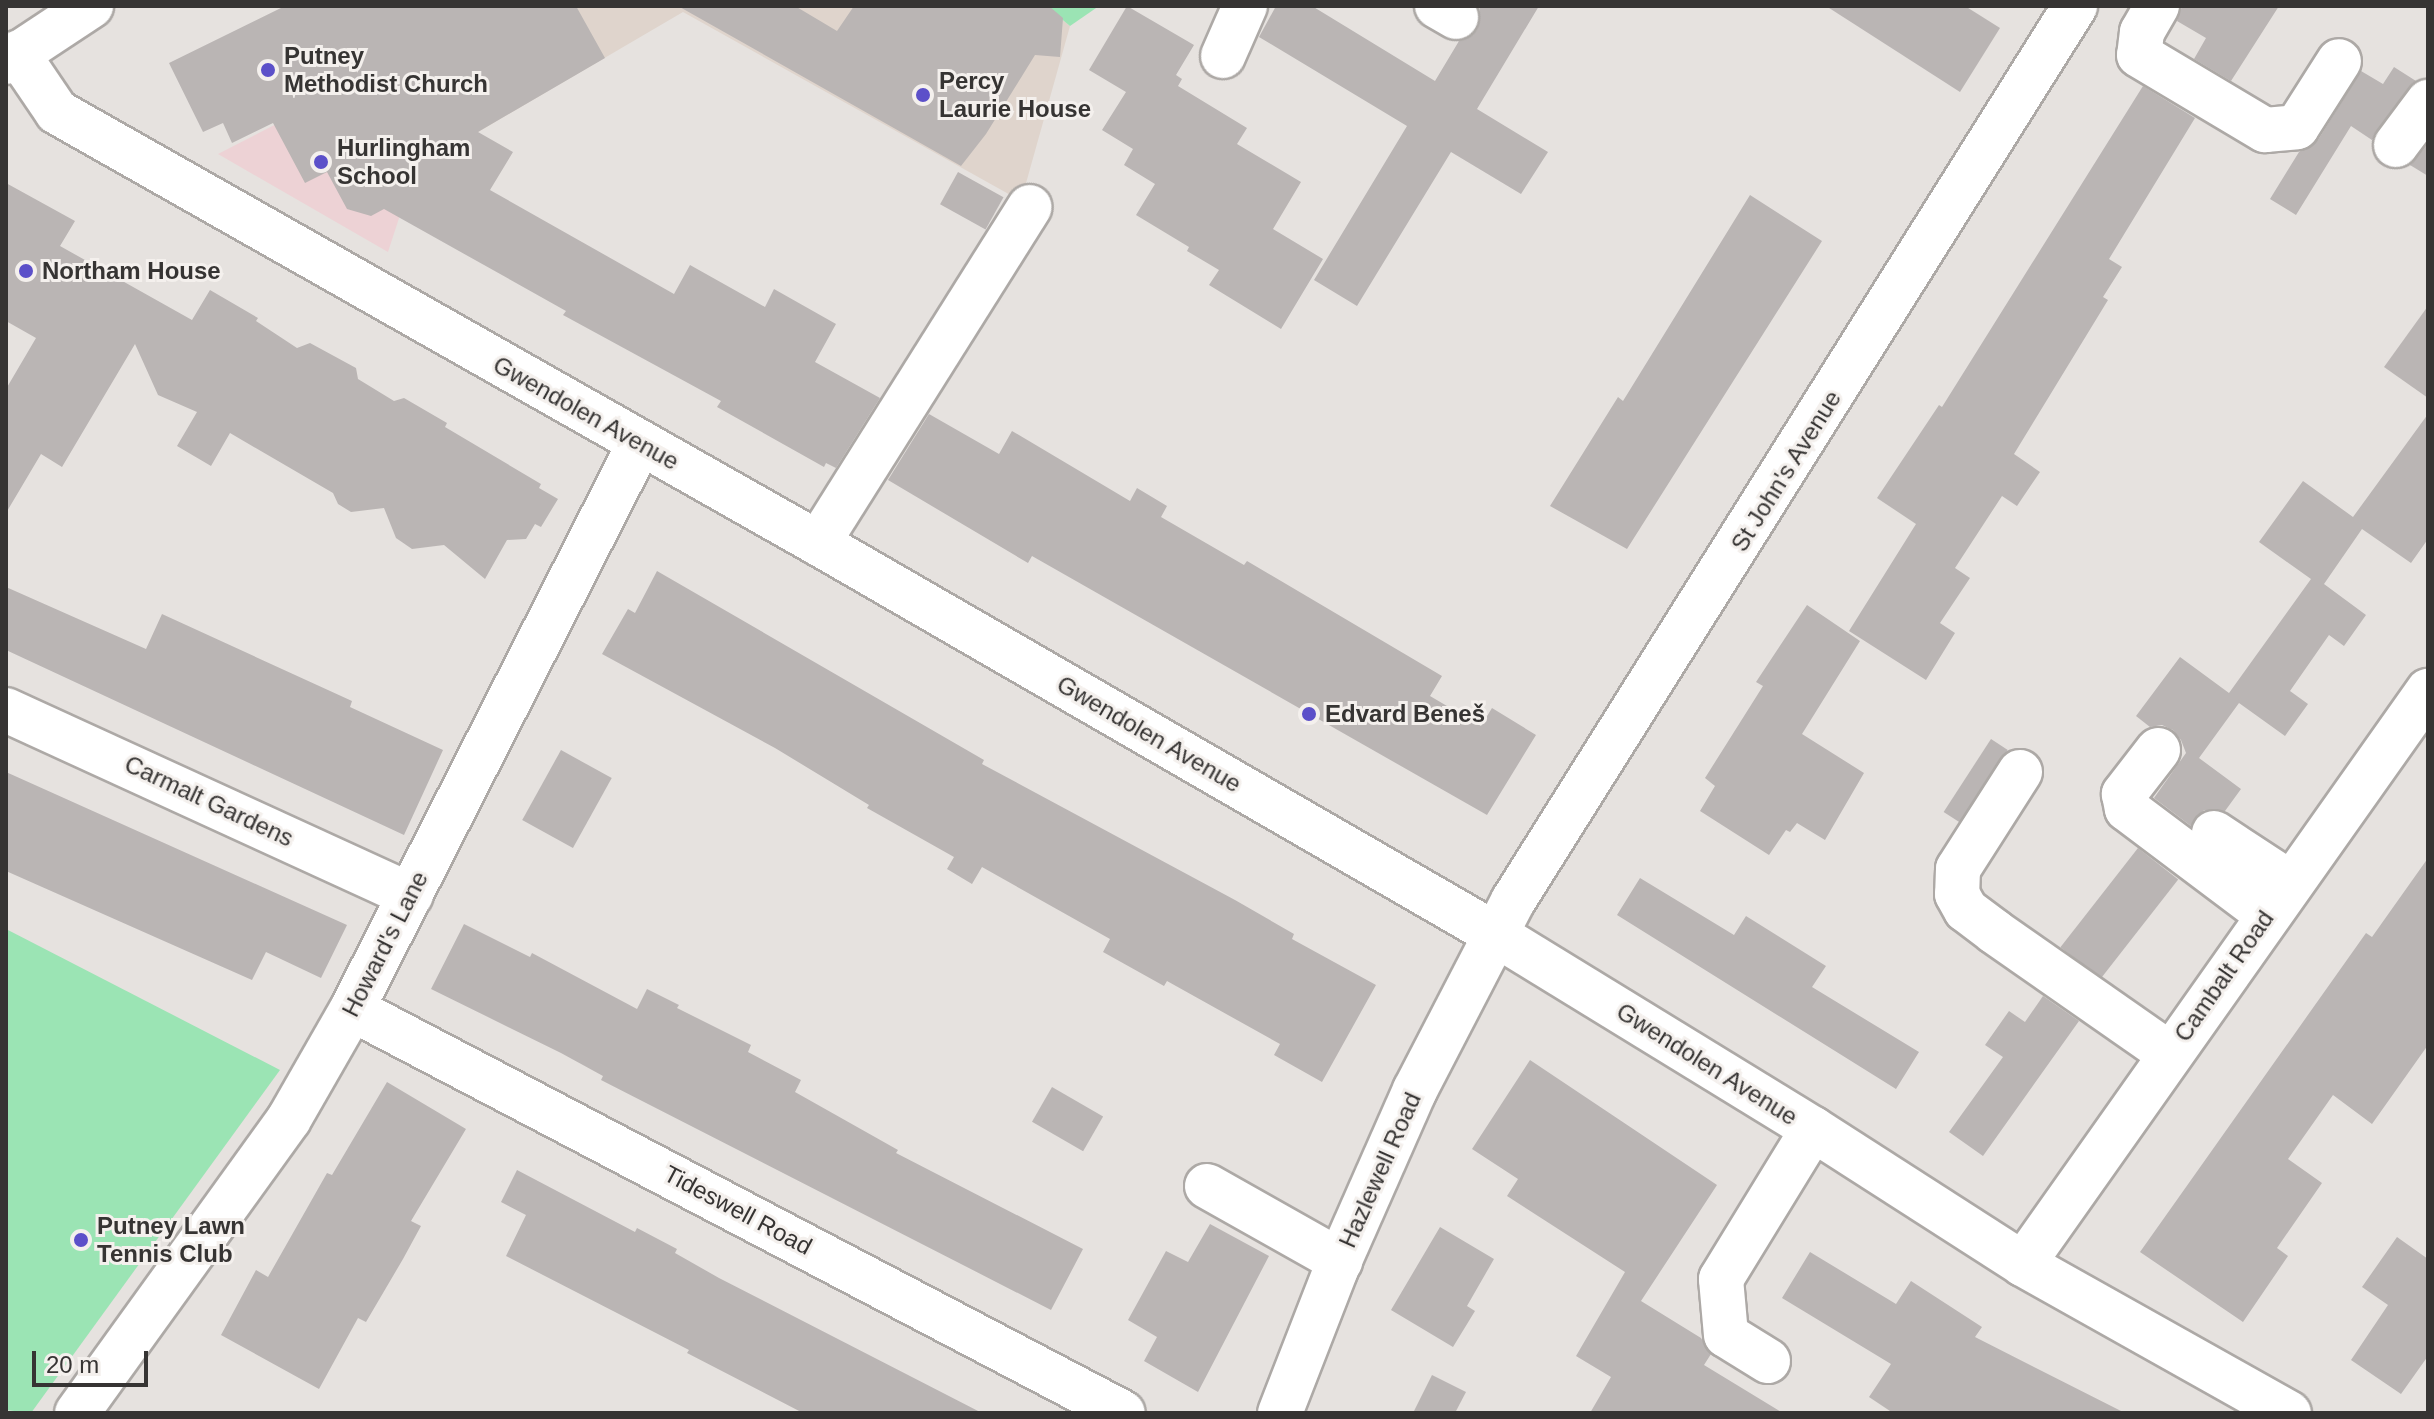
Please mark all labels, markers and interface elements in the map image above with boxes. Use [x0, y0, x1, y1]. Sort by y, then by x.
place label: Putney Methodist Church [284, 42, 488, 98]
marker: Putney Methodist Church [259, 61, 277, 79]
place label: Percy Laurie House [939, 67, 1091, 123]
marker: Percy Laurie House [914, 86, 932, 104]
place label: Hurlingham School [337, 134, 470, 190]
marker: Hurlingham School [312, 153, 330, 171]
place label: Northam House [42, 257, 221, 285]
marker: Northam House [17, 262, 35, 280]
street label: Gwendolen Avenue [488, 350, 684, 476]
street label: St John's Avenue [1725, 385, 1847, 557]
street label: Gwendolen Avenue [1051, 669, 1247, 799]
place label: Edvard Beneš [1325, 700, 1485, 728]
marker: Edvard Beneš [1300, 705, 1318, 723]
street label: Carmalt Gardens [120, 749, 298, 853]
street label: Howard's Lane [336, 866, 434, 1022]
street label: Cambalt Road [2168, 905, 2280, 1047]
street label: Gwendolen Avenue [1611, 996, 1803, 1132]
street label: Hazlewell Road [1333, 1088, 1427, 1252]
street label: Tideswell Road [659, 1159, 817, 1261]
place label: Putney Lawn Tennis Club [97, 1212, 245, 1268]
marker: Putney Lawn Tennis Club [72, 1231, 90, 1249]
scale bar [36, 1335, 152, 1385]
text: 20 m [46, 1351, 99, 1378]

